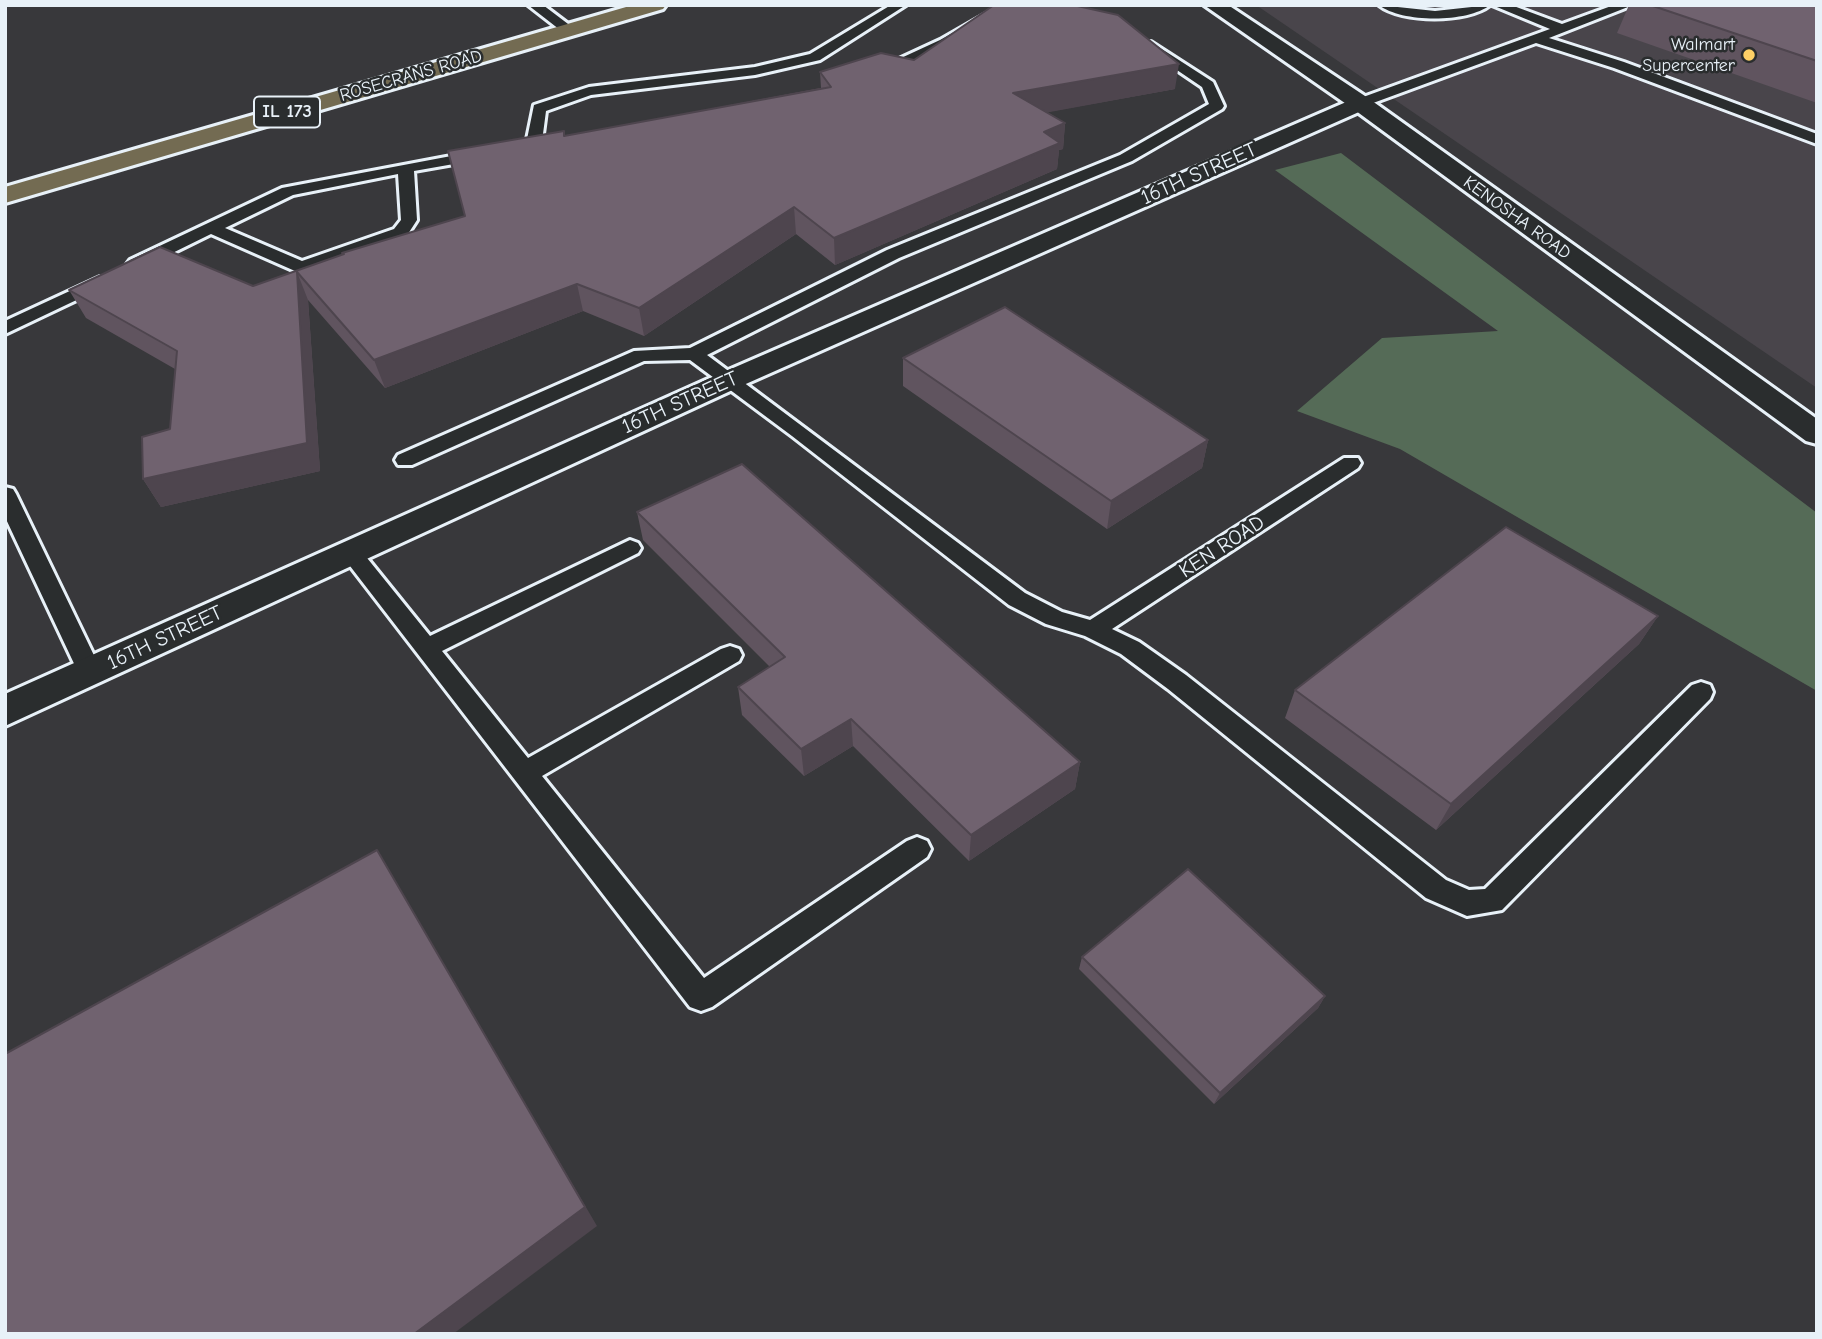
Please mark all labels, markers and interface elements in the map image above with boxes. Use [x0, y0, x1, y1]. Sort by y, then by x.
place label: Walmart Supercenter [1642, 34, 1735, 76]
street label: ROSECRANS ROAD [337, 45, 485, 107]
marker: Walmart Supercenter [1741, 47, 1757, 63]
road number: IL 173 [254, 96, 320, 128]
street label: 16TH STREET [1137, 137, 1261, 211]
street label: KENOSHA ROAD [1459, 172, 1575, 264]
street label: 16TH STREET [618, 366, 742, 440]
street label: KEN ROAD [1175, 510, 1269, 584]
street label: 16TH STREET [103, 600, 227, 676]

